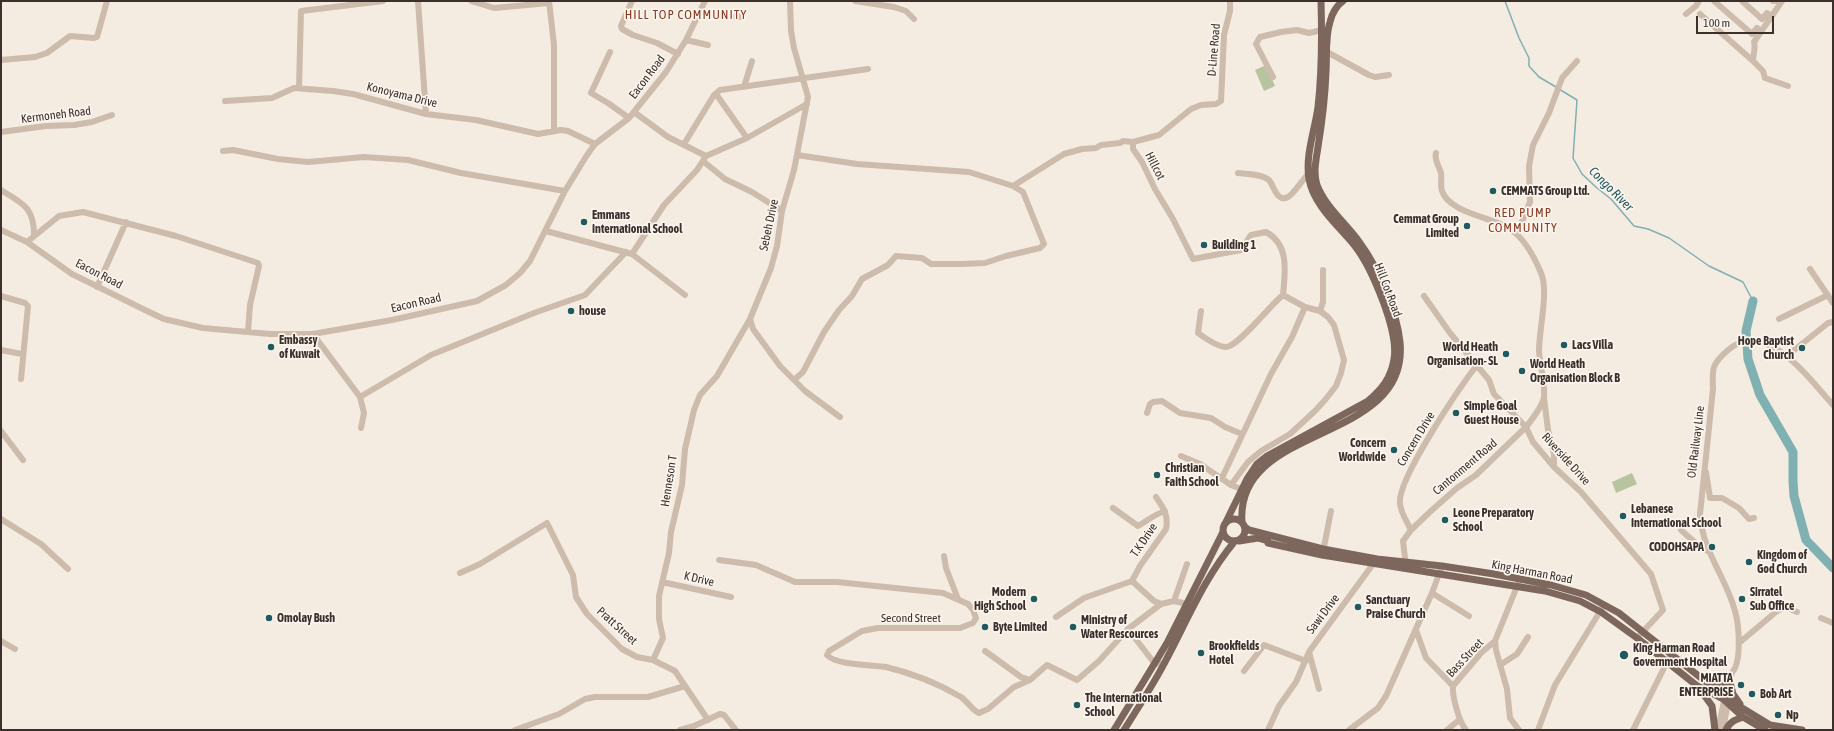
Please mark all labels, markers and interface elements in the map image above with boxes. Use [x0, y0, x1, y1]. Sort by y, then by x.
district label: HILL TOP COMMUNITY [625, 7, 747, 23]
scale bar [1698, 8, 1776, 34]
text: 100 m [1703, 16, 1730, 30]
street label: D-Line Road [1205, 23, 1223, 77]
street label: Eacon Road [626, 52, 668, 102]
street label: Konoyama Drive [365, 79, 439, 111]
street label: Kermoneh Road [20, 104, 92, 126]
street label: Hillcot [1142, 150, 1168, 182]
water label: Congo River [1586, 164, 1636, 214]
place label: CEMMATS Group Ltd. [1501, 184, 1589, 198]
marker: CEMMATS Group Ltd. [1488, 186, 1498, 196]
street label: Sebeh Drive [757, 198, 781, 252]
district label: RED PUMP COMMUNITY [1488, 205, 1558, 236]
place label: Emmans International School [592, 208, 682, 236]
place label: Cemmat Group Limited [1393, 212, 1459, 240]
marker: Emmans International School [579, 217, 589, 227]
marker: Cemmat Group Limited [1462, 221, 1472, 231]
place label: Building 1 [1212, 238, 1256, 252]
marker: Building 1 [1199, 240, 1209, 250]
street label: Eacon Road [73, 256, 125, 292]
street label: Hill Cot Road [1371, 261, 1405, 319]
street label: Eacon Road [389, 290, 443, 316]
place label: house [579, 304, 606, 318]
marker: house [566, 306, 576, 316]
place label: Embassy of Kuwait [279, 333, 320, 361]
place label: Hope Baptist Church [1738, 334, 1794, 362]
place label: Lacs Villa [1572, 338, 1613, 352]
place label: World Heath Organisation- SL [1427, 340, 1498, 368]
marker: Lacs Villa [1559, 340, 1569, 350]
marker: Embassy of Kuwait [266, 342, 276, 352]
marker: Hope Baptist Church [1797, 343, 1807, 353]
marker: World Heath Organisation- SL [1501, 349, 1511, 359]
place label: World Heath Organisation Block B [1530, 357, 1620, 385]
marker: World Heath Organisation Block B [1517, 366, 1527, 376]
place label: Simple Goal Guest House [1464, 399, 1519, 427]
street label: Old Railway Line [1684, 405, 1708, 479]
marker: Simple Goal Guest House [1451, 408, 1461, 418]
street label: Concern Drive [1394, 409, 1438, 469]
street label: Riverside Drive [1539, 430, 1593, 488]
place label: Concern Worldwide [1339, 436, 1386, 464]
street label: Cantonment Road [1430, 436, 1500, 498]
marker: Concern Worldwide [1389, 445, 1399, 455]
street label: Henneson T [658, 454, 680, 508]
place label: Christian Faith School [1165, 461, 1219, 489]
marker: Christian Faith School [1152, 470, 1162, 480]
place label: Lebanese International School [1631, 502, 1721, 530]
place label: Leone Preparatory School [1453, 506, 1534, 534]
marker: Lebanese International School [1618, 511, 1628, 521]
marker: Leone Preparatory School [1440, 515, 1450, 525]
street label: T.K Drive [1128, 520, 1160, 560]
place label: CODOHSAPA [1649, 540, 1704, 554]
marker: CODOHSAPA [1707, 542, 1717, 552]
place label: Kingdom of God Church [1757, 548, 1807, 576]
street label: King Harman Road [1490, 557, 1574, 587]
marker: Kingdom of God Church [1744, 557, 1754, 567]
street label: K Drive [682, 569, 716, 589]
place label: Modern High School [974, 585, 1026, 613]
place label: Sirratel Sub Office [1750, 585, 1794, 613]
street label: Sawi Drive [1304, 592, 1342, 636]
place label: Sanctuary Praise Church [1366, 593, 1426, 621]
marker: Modern High School [1029, 594, 1039, 604]
marker: Sirratel Sub Office [1737, 594, 1747, 604]
marker: Sanctuary Praise Church [1353, 602, 1363, 612]
street label: Pratt Street [594, 604, 640, 648]
place label: Omolay Bush [277, 611, 335, 625]
street label: Second Street [881, 611, 941, 625]
marker: Omolay Bush [264, 613, 274, 623]
place label: Ministry of Water Rescources [1081, 613, 1158, 641]
place label: Byte Limited [993, 620, 1047, 634]
marker: Byte Limited [980, 622, 990, 632]
marker: Ministry of Water Rescources [1068, 622, 1078, 632]
street label: Bass Street [1443, 636, 1487, 680]
place label: Brookfields Hotel [1209, 639, 1259, 667]
place label: King Harman Road Government Hospital [1633, 641, 1727, 669]
marker: Brookfields Hotel [1196, 648, 1206, 658]
marker: King Harman Road Government Hospital [1618, 649, 1630, 661]
place label: MIATTA ENTERPRISE [1679, 671, 1733, 699]
marker: MIATTA ENTERPRISE [1736, 680, 1746, 690]
place label: Bob Art [1760, 687, 1791, 701]
marker: Bob Art [1747, 689, 1757, 699]
place label: The International School [1085, 691, 1162, 719]
marker: The International School [1072, 700, 1082, 710]
place label: Np [1786, 708, 1799, 722]
marker: Np [1773, 710, 1783, 720]

